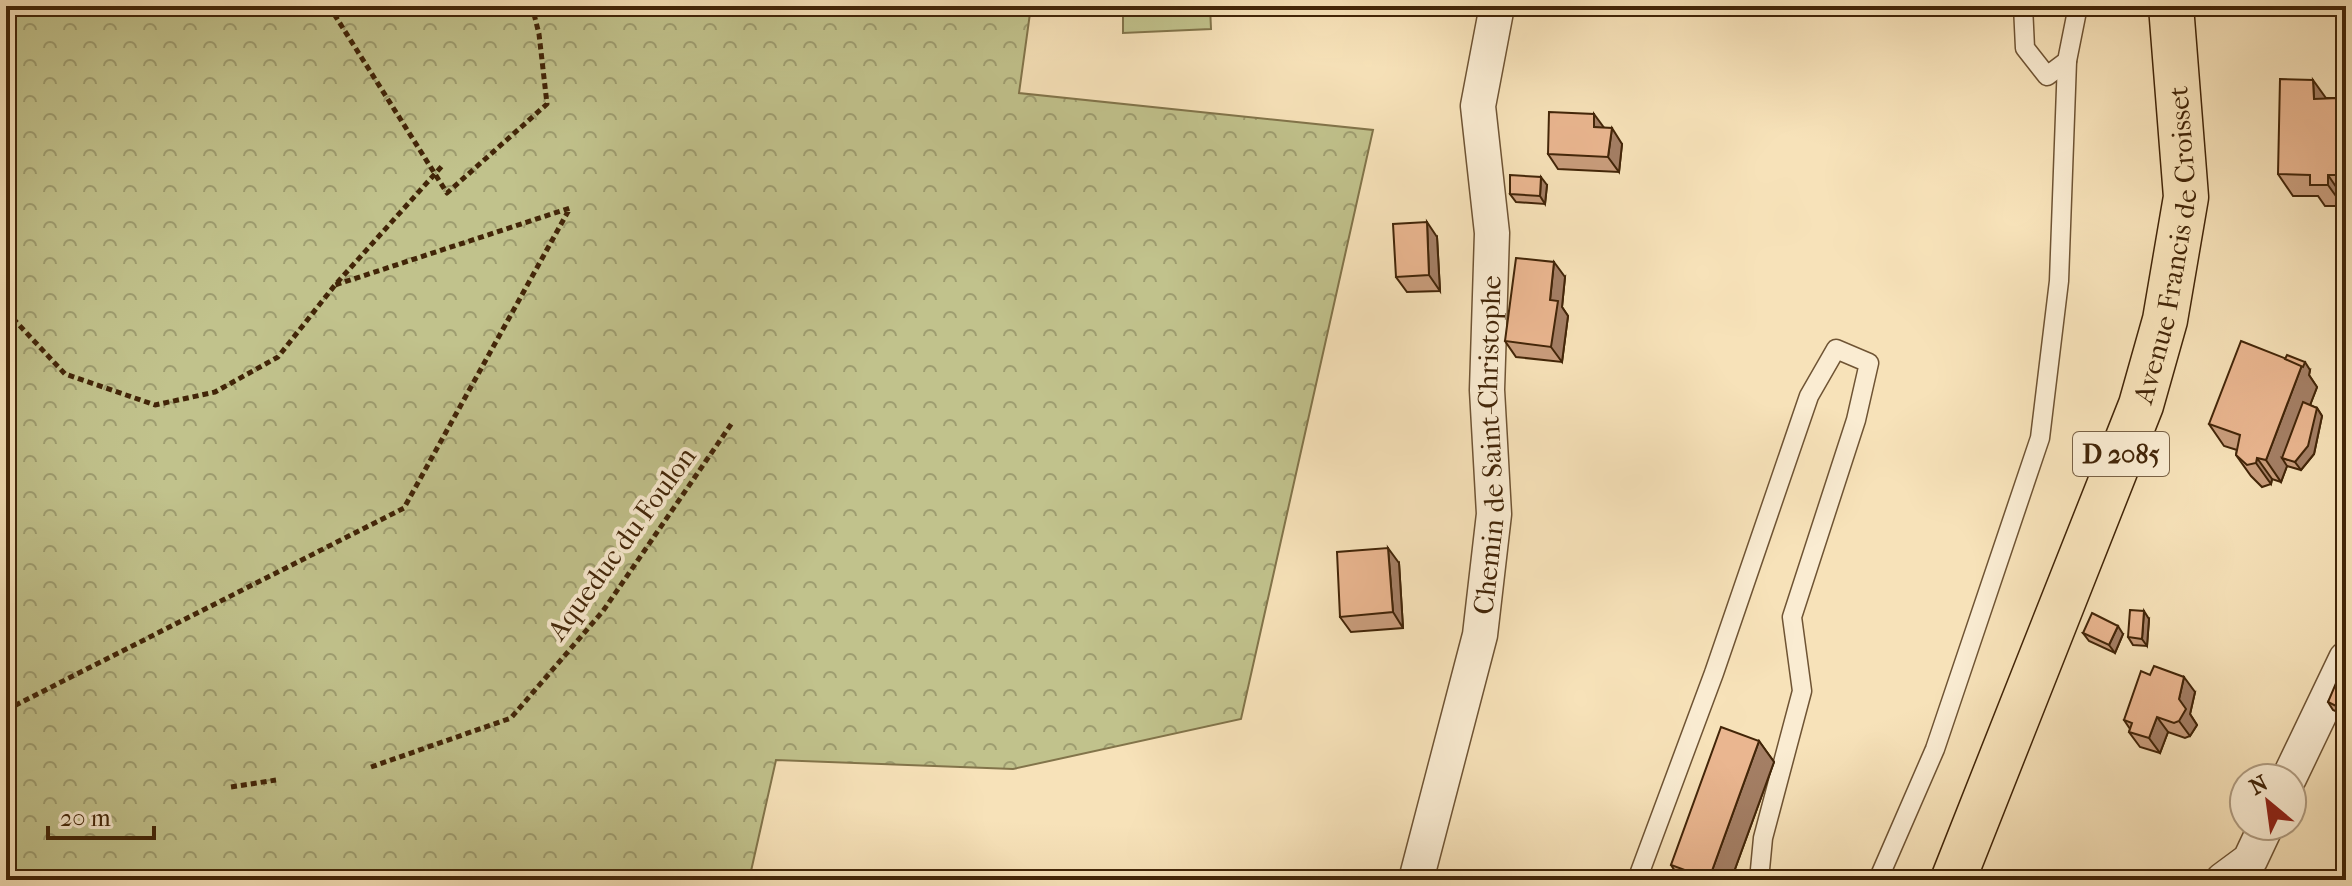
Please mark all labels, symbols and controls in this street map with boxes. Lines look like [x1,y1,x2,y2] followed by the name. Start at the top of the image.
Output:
[2126,85,2203,408] street label: Avenue Francis de Croisset
[1466,275,1511,616] street label: Chemin de Saint-Christophe
[2073,432,2169,476] road number: D 2085
[540,440,703,647] street label: Aqueduc du Foulon
[2228,762,2308,842] north arrow
[2245,770,2273,801] text: N
[48,790,154,840] scale bar
[60,804,111,832] text: 20 m

